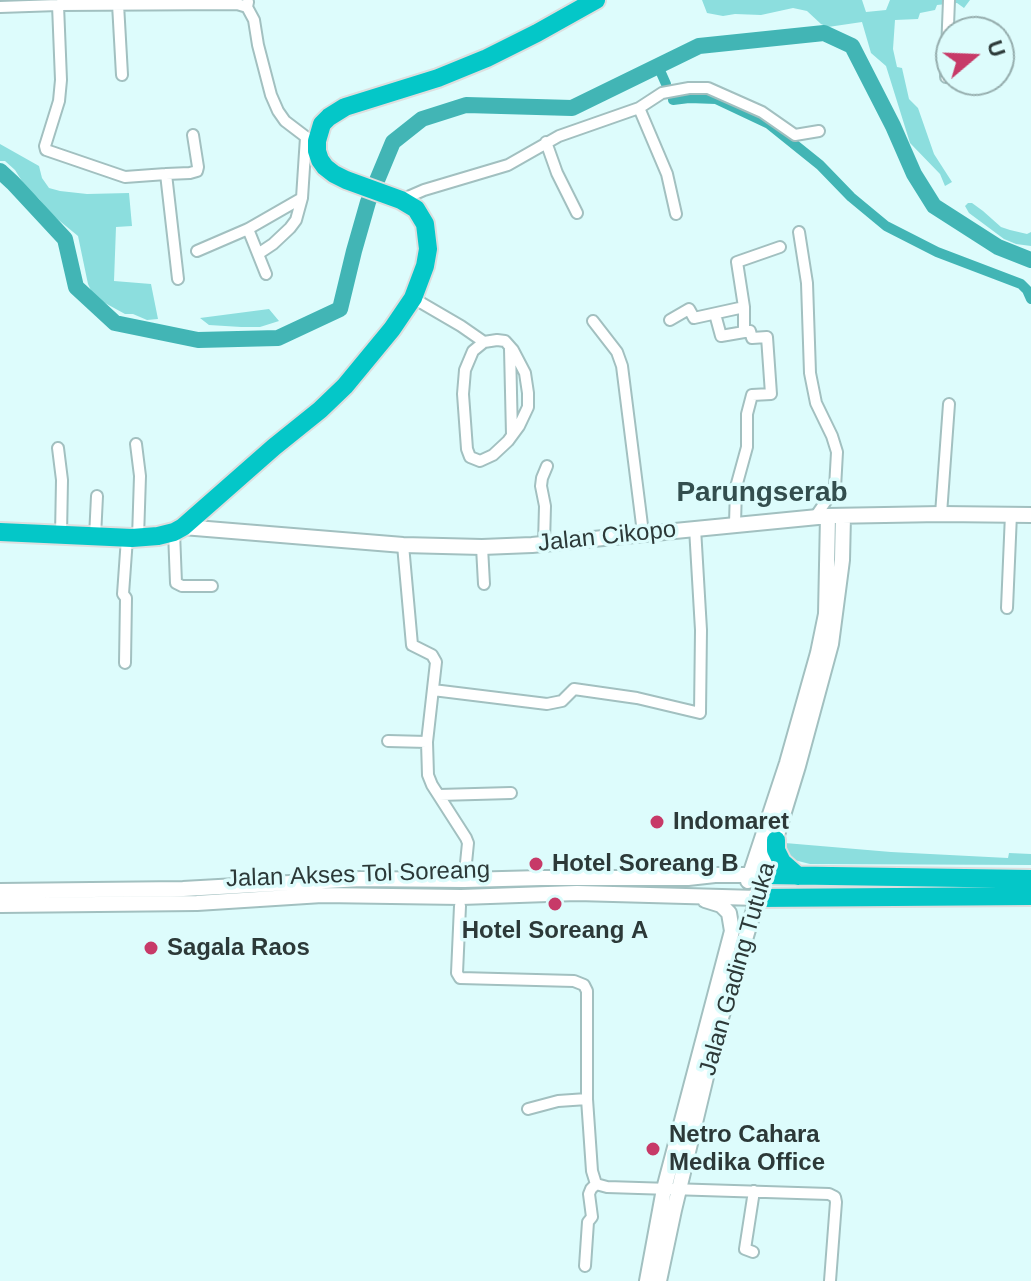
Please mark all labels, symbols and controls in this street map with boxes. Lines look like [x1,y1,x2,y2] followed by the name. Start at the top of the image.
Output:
[935,16,1015,96] north arrow
[982,37,1011,60] text: U
[676,476,848,510] district label: Parungserab
[536,515,678,559] street label: Jalan Cikopo
[673,808,789,836] place label: Indomaret
[648,813,666,831] marker: Indomaret
[552,850,739,878] place label: Hotel Soreang B
[527,855,545,873] marker: Hotel Soreang B
[226,856,490,894] street label: Jalan Akses Tol Soreang
[694,859,782,1079] street label: Jalan Gading Tutuka
[546,895,564,913] marker: Hotel Soreang A
[462,917,648,945] place label: Hotel Soreang A
[167,934,310,962] place label: Sagala Raos
[142,939,160,957] marker: Sagala Raos
[669,1121,825,1177] place label: Netro Cahara Medika Office
[644,1140,662,1158] marker: Netro Cahara Medika Office

